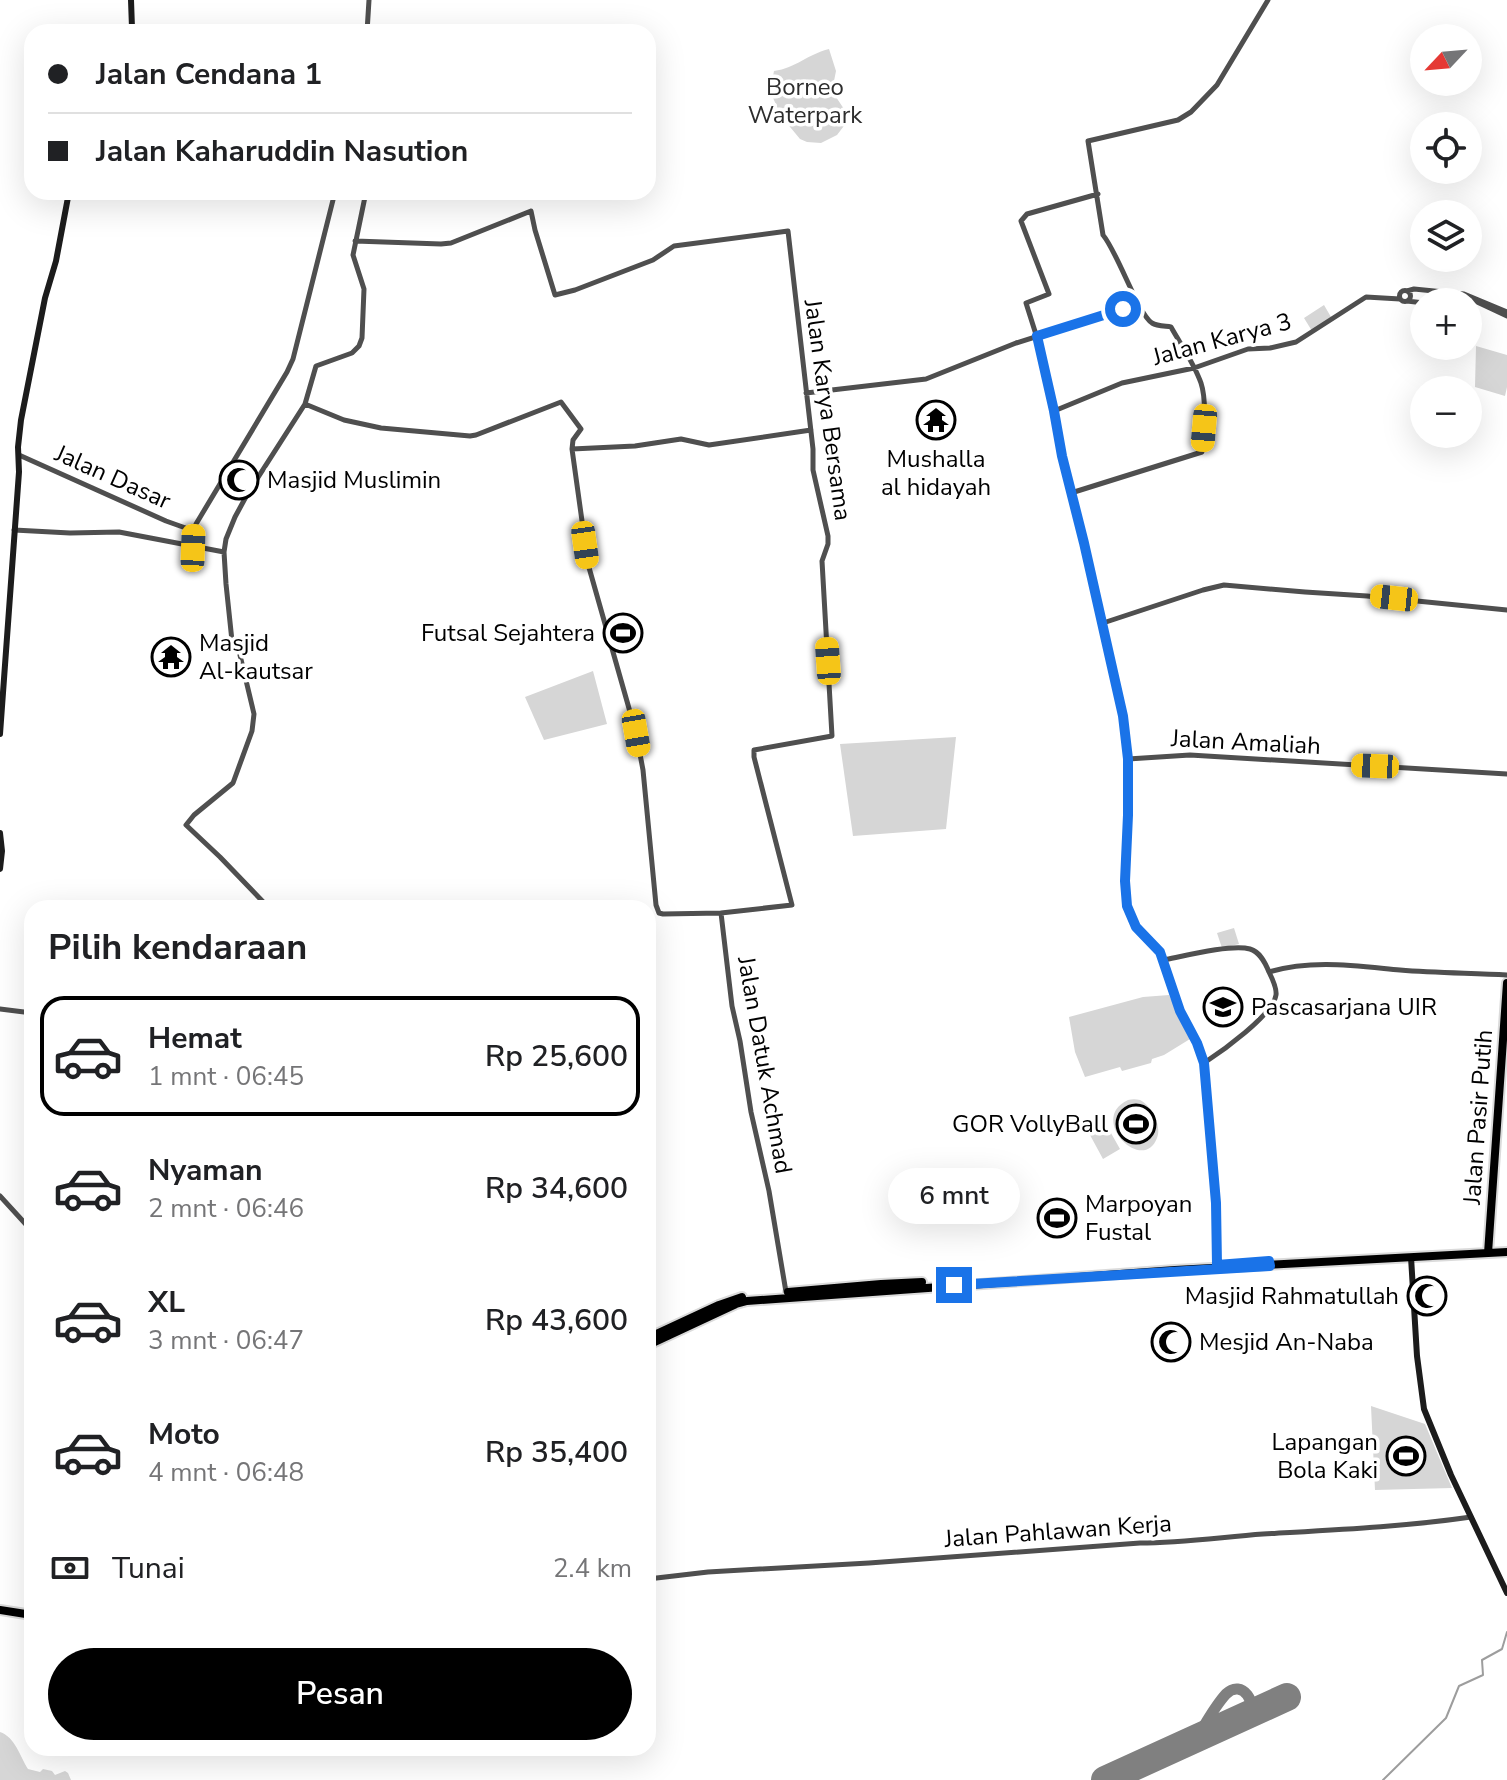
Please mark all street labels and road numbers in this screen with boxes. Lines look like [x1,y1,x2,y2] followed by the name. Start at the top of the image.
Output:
[796,296,859,523] street label: Jalan Karya Bersama
[1148,305,1295,373] street label: Jalan Karya 3
[49,437,176,517] street label: Jalan Dasar
[1169,722,1322,762] street label: Jalan Amaliah
[730,953,800,1176] street label: Jalan Datuk Achmad
[1456,1028,1500,1207] street label: Jalan Pasir Putih
[942,1507,1173,1555] street label: Jalan Pahlawan Kerja

